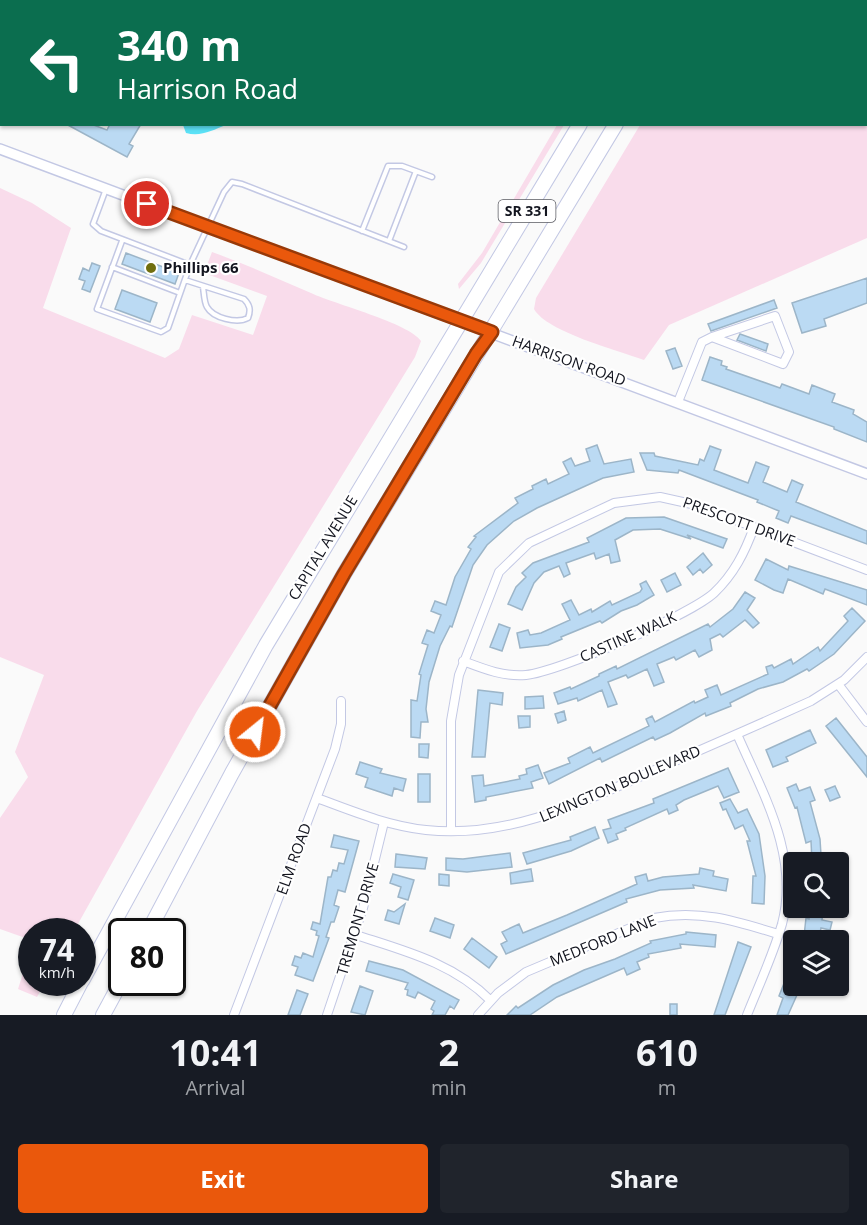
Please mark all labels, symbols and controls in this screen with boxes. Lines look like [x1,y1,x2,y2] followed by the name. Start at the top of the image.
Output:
[117,16,241,73] text: 340 m
[18,24,96,102] icon: left
[117,70,298,107] text: Harrison Road
[121,178,172,229] pin
[130,187,163,220] icon: arrive
[498,200,556,222] road number: SR 331
[163,257,239,277] place label: Phillips 66
[144,261,158,275] marker: Phillips 66
[510,330,629,390] street label: HARRISON ROAD
[283,491,361,604] street label: CAPITAL AVENUE
[680,491,798,551] street label: PRESCOTT DRIVE
[576,606,680,666] street label: CASTINE WALK
[223,700,287,764] position arrow
[536,740,703,826] street label: LEXINGTON BOULEVARD
[271,820,315,897] street label: ELM ROAD
[783,852,849,996] map controls
[783,852,849,918] button: search
[331,860,383,977] street label: TREMONT DRIVE
[546,910,659,971] street label: MEDFORD LANE
[108,918,186,996] speed limit sign: 80
[40,929,74,970] text: 74
[783,930,849,996] button: layers
[39,962,75,982] text: km/h
[169,1028,262,1077] text: 10:41
[439,1028,459,1077] text: 2
[636,1028,698,1077] text: 610
[185,1074,246,1101] text: Arrival
[431,1074,467,1101] text: min
[658,1074,676,1101] text: m
[18,1144,428,1213] button: Exit
[440,1144,849,1213] button: Share

